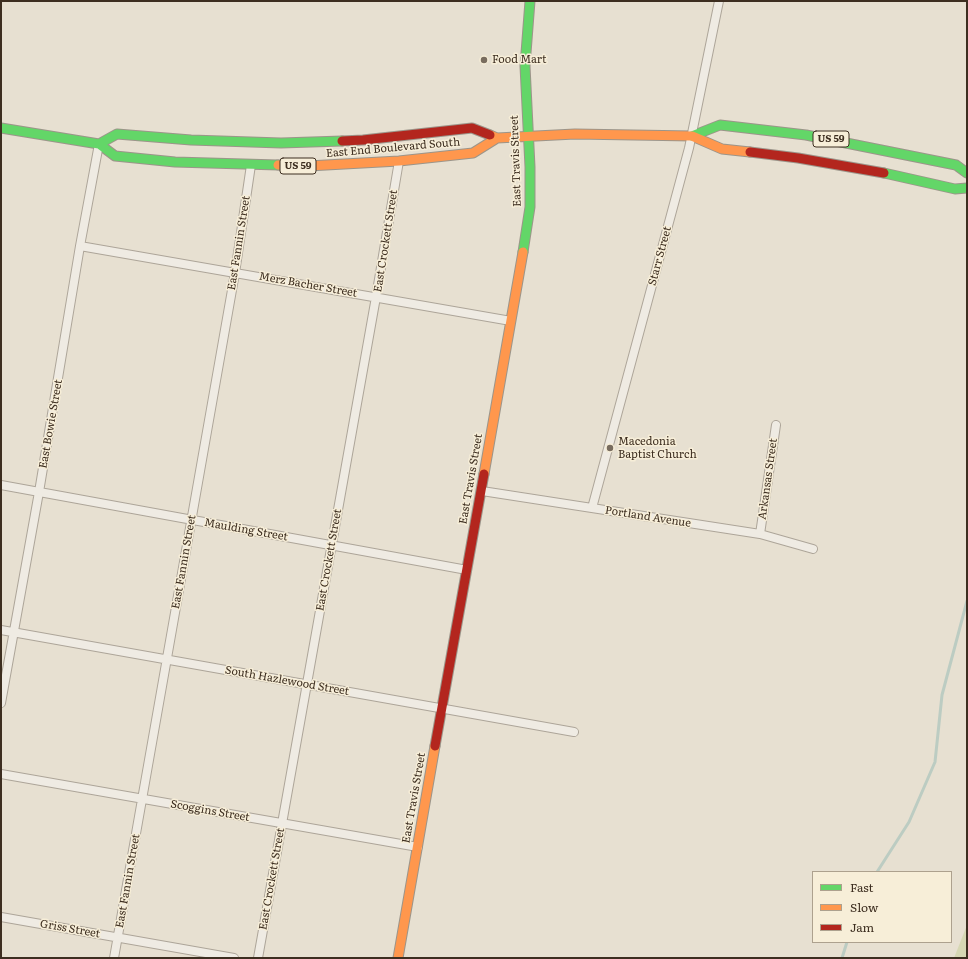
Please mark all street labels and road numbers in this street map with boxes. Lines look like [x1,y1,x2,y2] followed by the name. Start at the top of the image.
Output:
[508,115,524,207] street label: East Travis Street
[813,131,849,147] road number: US 59
[325,136,461,160] street label: East End Boulevard South
[280,158,316,174] road number: US 59
[371,189,401,293] street label: East Crockett Street
[225,195,253,291] street label: East Fannin Street
[646,225,674,287] street label: Starr Street
[258,270,358,300] street label: Merz Bacher Street
[37,378,65,470] street label: East Bowie Street
[457,433,485,525] street label: East Travis Street
[756,437,780,521] street label: Arkansas Street
[604,504,692,530] street label: Portland Avenue
[313,508,345,612] street label: East Crockett Street
[169,514,199,610] street label: East Fannin Street
[203,516,289,544] street label: Maulding Street
[224,664,350,698] street label: South Hazlewood Street
[400,752,428,844] street label: East Travis Street
[169,798,251,824] street label: Scoggins Street
[256,827,288,931] street label: East Crockett Street
[113,833,143,929] street label: East Fannin Street
[39,917,101,941] street label: Griss Street

